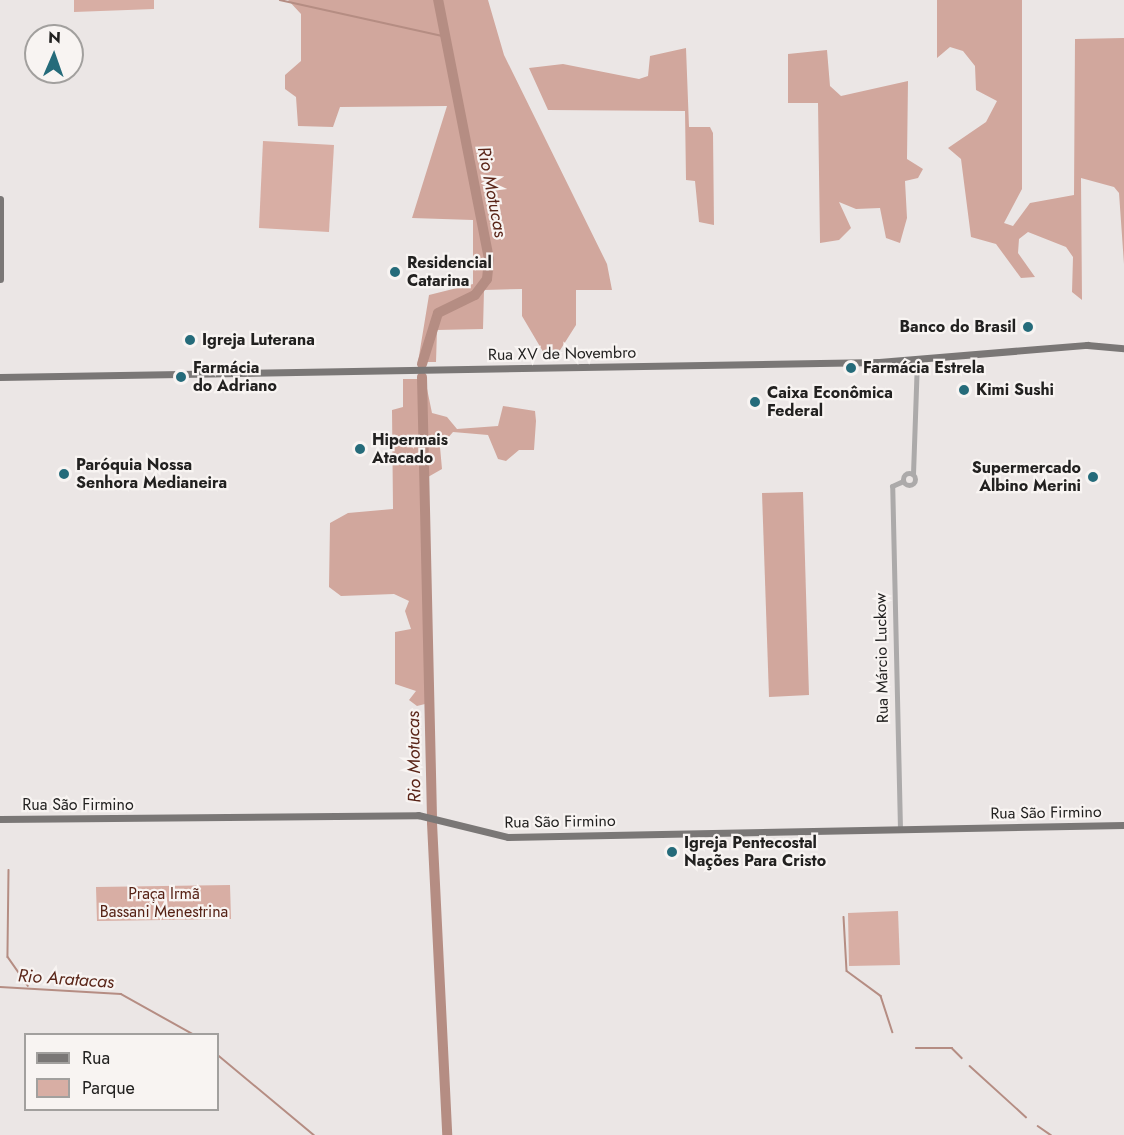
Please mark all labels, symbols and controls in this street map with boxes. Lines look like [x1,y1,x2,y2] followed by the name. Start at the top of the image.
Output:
[24,24,84,84] north arrow
[48,26,61,49] text: N
[473,145,511,239] water label: Rio Motucas
[407,253,492,291] place label: Residencial Catarina
[388,265,402,279] marker: Residencial Catarina
[899,317,1016,337] place label: Banco do Brasil
[1021,320,1035,334] marker: Banco do Brasil
[202,330,315,350] place label: Igreja Luterana
[183,333,197,347] marker: Igreja Luterana
[488,343,636,365] street label: Rua XV de Novembro
[193,358,277,396] place label: Farmácia do Adriano
[863,358,985,378] place label: Farmácia Estrela
[844,361,858,375] marker: Farmácia Estrela
[174,370,188,384] marker: Farmácia do Adriano
[976,380,1054,400] place label: Kimi Sushi
[767,383,893,421] place label: Caixa Econômica Federal
[957,383,971,397] marker: Kimi Sushi
[748,395,762,409] marker: Caixa Econômica Federal
[372,430,448,468] place label: Hipermais Atacado
[353,442,367,456] marker: Hipermais Atacado
[76,455,227,493] place label: Paróquia Nossa Senhora Medianeira
[972,458,1081,496] place label: Supermercado Albino Merini
[57,467,71,481] marker: Paróquia Nossa Senhora Medianeira
[1086,470,1100,484] marker: Supermercado Albino Merini
[871,593,893,723] street label: Rua Márcio Luckow
[402,711,426,803] water label: Rio Motucas
[22,795,134,815] street label: Rua São Firmino
[990,802,1102,824] street label: Rua São Firmino
[504,811,616,833] street label: Rua São Firmino
[684,833,826,871] place label: Igreja Pentecostal Nações Para Cristo
[665,845,679,859] marker: Igreja Pentecostal Nações Para Cristo
[100,884,228,922] park label: Praça Irmã Bassani Menestrina
[17,965,115,993] water label: Rio Aratacas
[24,1033,219,1111] legend
[82,1045,110,1071] text: Rua
[82,1075,135,1101] text: Parque

